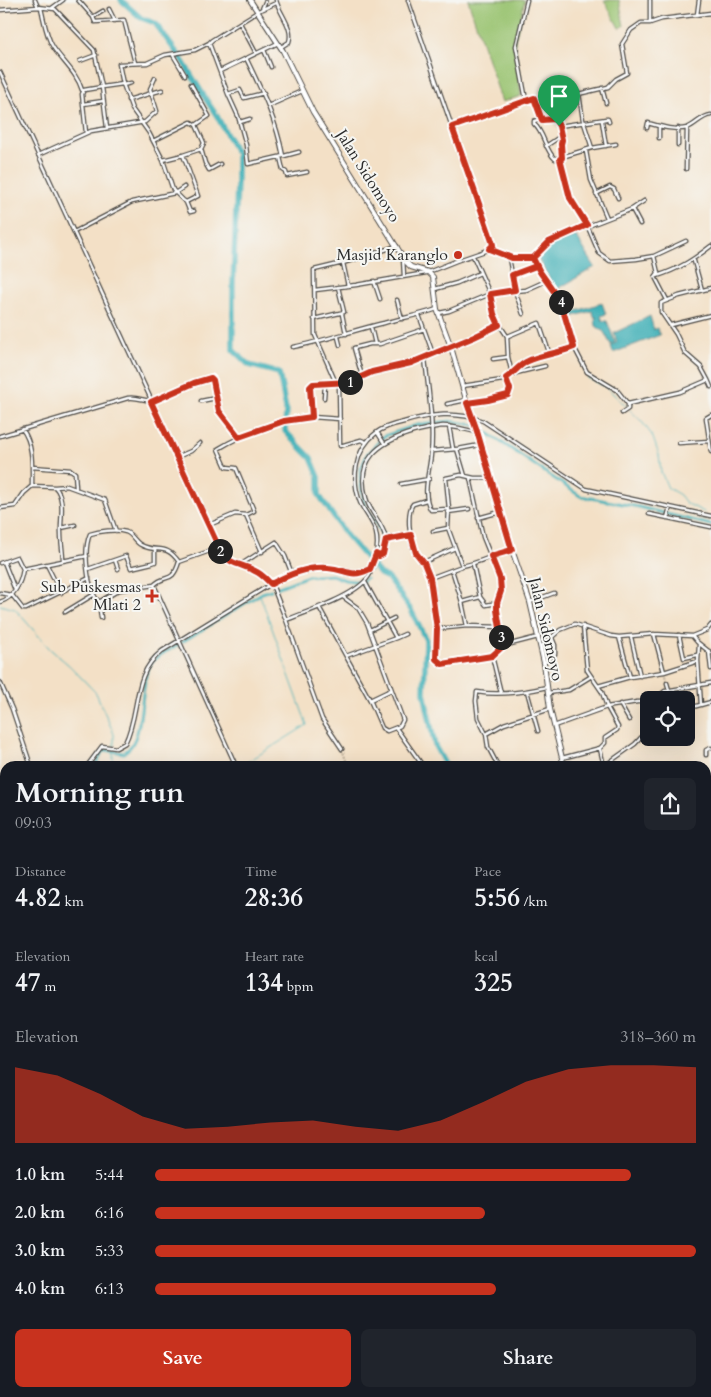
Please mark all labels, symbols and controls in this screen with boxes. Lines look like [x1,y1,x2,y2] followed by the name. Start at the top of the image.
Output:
[538,75,580,126] pin
[545,82,573,110] icon: arrive
[330,124,406,227] street label: Jalan Sidomoyo
[336,244,448,266] place label: Masjid Karanglo
[452,249,464,261] marker: Masjid Karanglo
[548,290,574,314] pin: 4
[558,293,565,312] text: 4
[338,370,362,394] pin: 1
[347,373,354,392] text: 1
[208,538,232,564] pin: 2
[217,542,224,561] text: 2
[523,573,569,683] street label: Jalan Sidomoyo
[41,576,141,616] place label: Sub Puskesmas Mlati 2
[145,589,159,603] marker: Sub Puskesmas Mlati 2
[488,624,514,650] pin: 3
[498,628,505,647] text: 3
[640,691,695,746] map controls
[640,691,695,746] button: locate
[15,774,184,812] text: Morning run
[644,778,696,830] button: share
[15,812,52,834] text: 09:03
[15,862,66,881] text: Distance
[245,862,277,881] text: Time
[474,862,501,881] text: Pace
[15,881,61,915] text: 4.82
[245,881,303,915] text: 28:36
[474,881,520,915] text: 5:56
[61,892,84,911] text: km
[520,892,548,911] text: /km
[15,947,71,966] text: Elevation
[245,947,304,966] text: Heart rate
[474,947,498,966] text: kcal
[15,966,41,1000] text: 47
[245,966,283,1000] text: 134
[474,966,513,1000] text: 325
[41,977,56,996] text: m
[283,977,314,996] text: bpm
[15,1026,79,1048] text: Elevation
[620,1026,696,1048] text: 318–360 m
[15,1164,65,1186] text: 1.0 km
[95,1164,124,1186] text: 5:44
[15,1202,65,1224] text: 2.0 km
[95,1202,124,1224] text: 6:16
[15,1240,65,1262] text: 3.0 km
[95,1240,124,1262] text: 5:33
[15,1278,65,1300] text: 4.0 km
[95,1278,124,1300] text: 6:13
[15,1329,351,1387] button: Save
[361,1329,696,1387] button: Share

